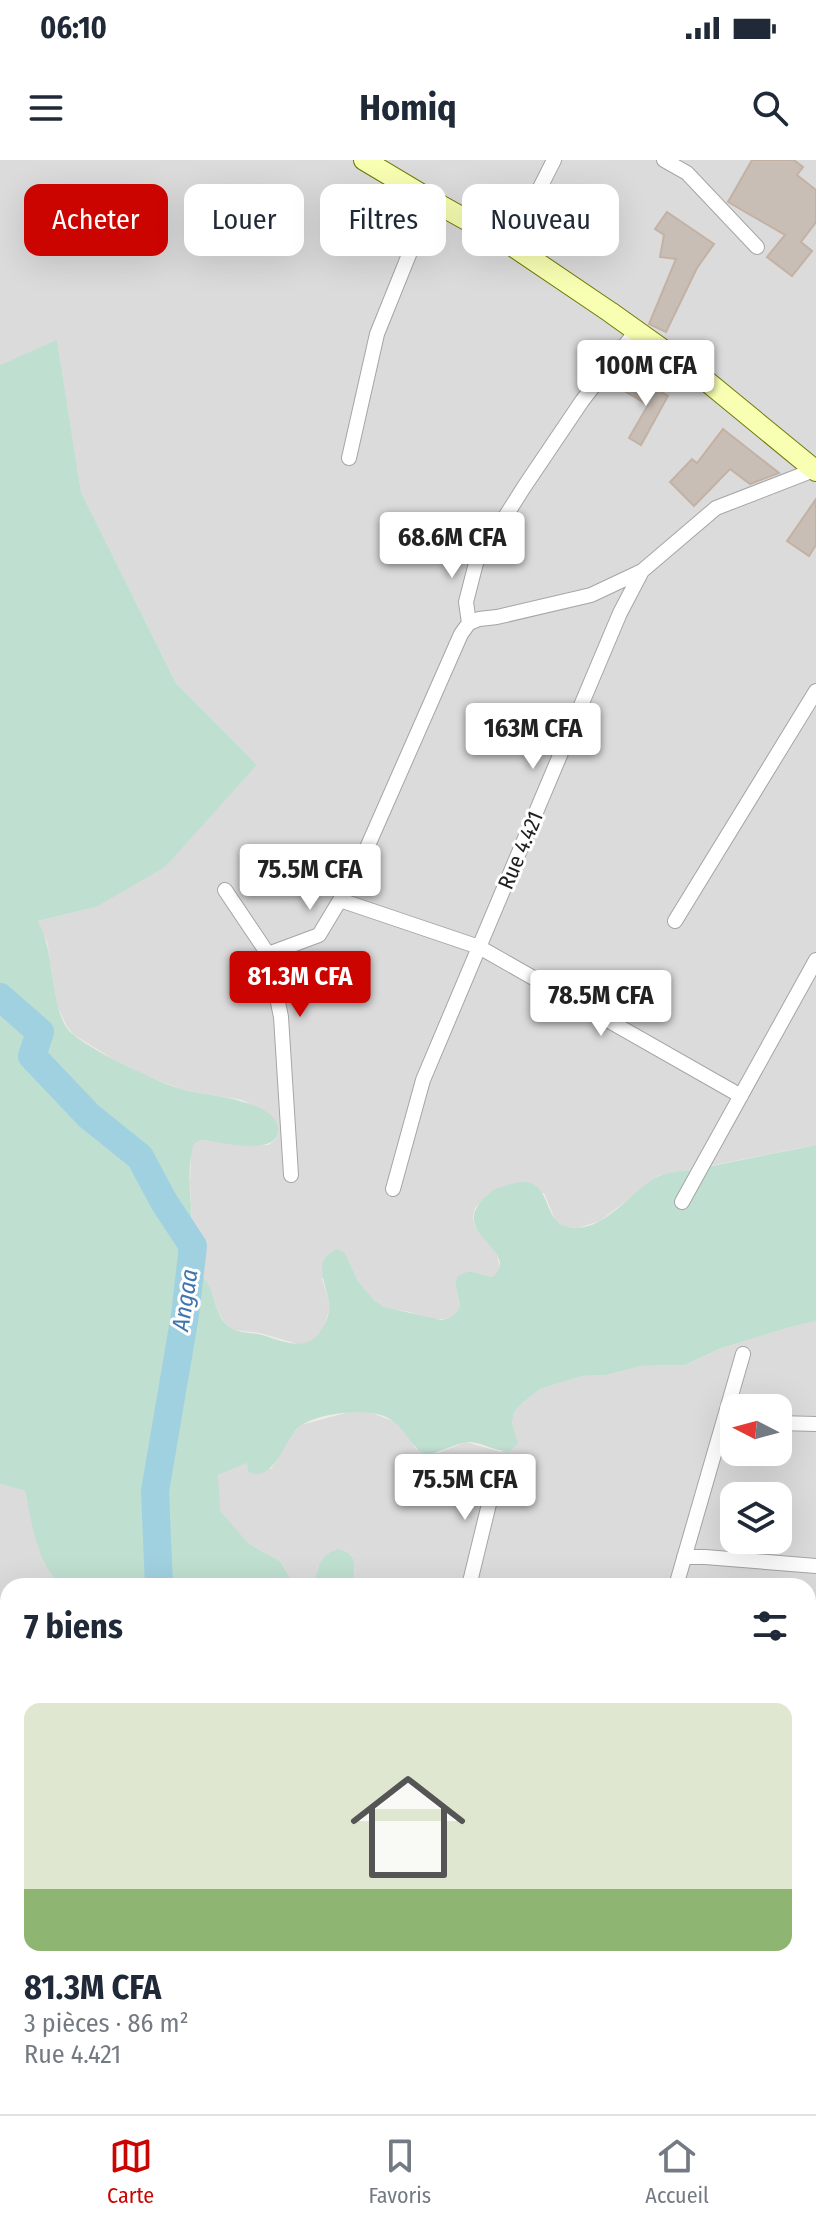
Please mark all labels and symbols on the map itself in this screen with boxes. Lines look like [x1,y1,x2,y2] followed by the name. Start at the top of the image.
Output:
[563,340,729,408] pin: 100M CFA
[360,512,544,580] pin: 68.6M CFA
[450,703,616,771] pin: 163M CFA
[492,807,549,893] street label: Rue 4.421
[218,844,402,912] pin: 75.5M CFA
[208,951,392,1019] pin: 81.3M CFA
[509,970,693,1038] pin: 78.5M CFA
[166,1267,204,1334] water label: Angaa
[720,1394,792,1466] north arrow
[373,1454,557,1522] pin: 75.5M CFA

